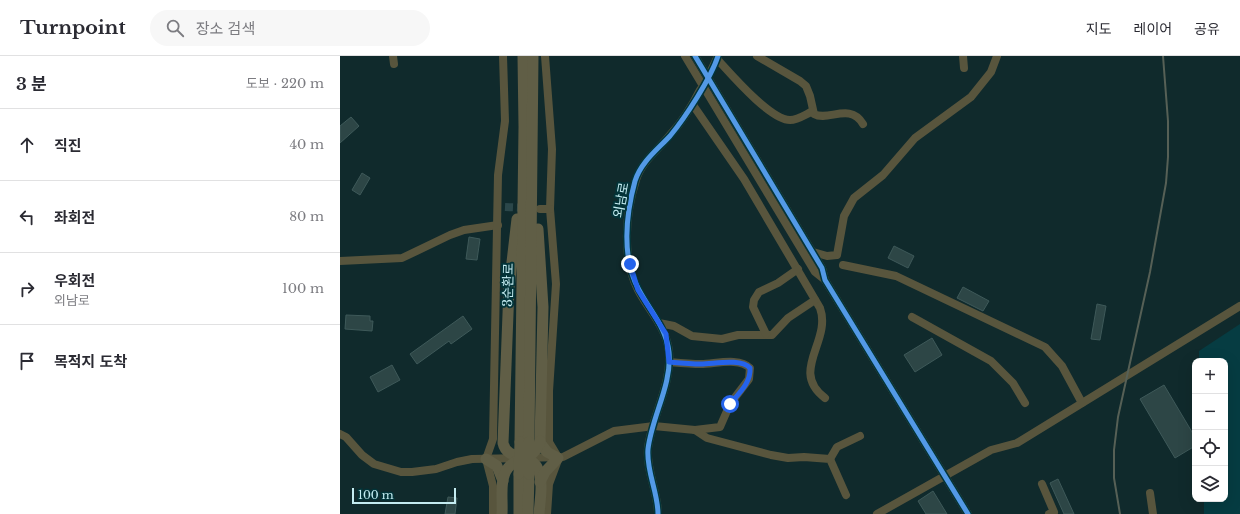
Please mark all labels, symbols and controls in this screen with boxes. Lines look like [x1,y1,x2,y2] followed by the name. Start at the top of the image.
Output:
[150,10,430,46] search box
[20,16,126,39] text: Turnpoint
[164,17,186,39] icon: search
[196,19,255,38] text: 장소 검색
[1086,20,1112,38] text: 지도
[1134,20,1172,38] text: 레이어
[1194,20,1220,38] text: 공유
[16,74,47,95] text: 3 분
[246,75,324,92] text: 도보 · 220 m
[16,134,38,156] icon: ahead
[54,136,82,155] text: 직진
[289,136,324,153] text: 40 m
[610,181,632,219] street label: 외남로
[16,206,38,228] icon: left
[54,208,95,227] text: 좌회전
[289,208,324,225] text: 80 m
[621,255,639,273] route end
[499,263,517,307] street label: 3순환로
[54,271,95,290] text: 우회전
[16,278,38,300] icon: right
[282,280,324,297] text: 100 m
[54,292,90,309] text: 외남로
[16,350,38,372] icon: arrive
[54,352,127,371] text: 목적지 도착
[1192,358,1228,502] map controls
[1192,358,1228,394] button: +
[1192,394,1228,430] button: −
[721,395,739,413] route start
[1192,430,1228,466] button: locate
[1192,466,1228,502] button: layers
[352,486,456,505] scale bar
[358,488,394,502] text: 100 m

